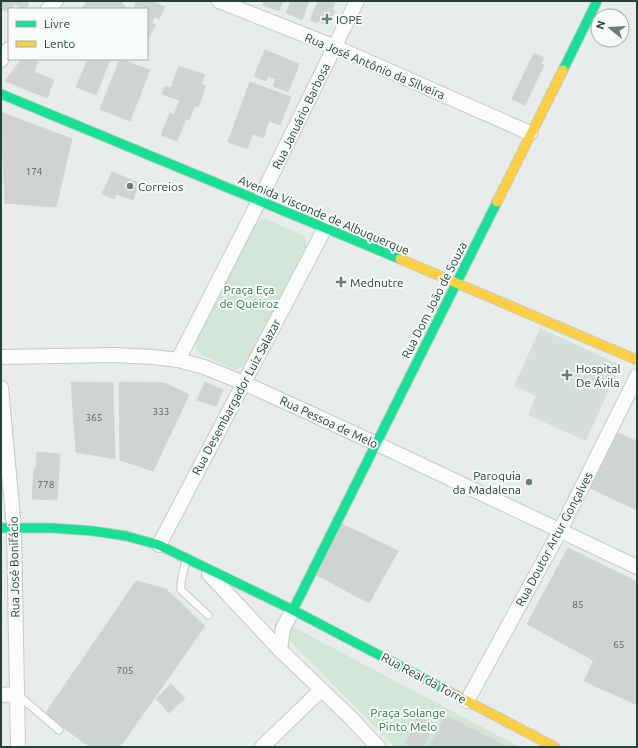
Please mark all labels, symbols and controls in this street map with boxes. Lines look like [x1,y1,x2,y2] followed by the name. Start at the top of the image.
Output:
[8,8,148,60] legend
[590,8,630,48] north arrow
[321,13,333,25] marker: IOPE
[336,13,363,26] place label: IOPE
[44,17,70,30] text: Livre
[594,19,607,31] text: N
[303,31,447,101] street label: Rua José Antônio da Silveira
[44,37,75,50] text: Lento
[270,61,332,171] street label: Rua Januário Barbosa
[26,166,43,177] house number: 174
[237,173,411,257] street label: Avenida Visconde de Albuquerque
[138,180,183,193] place label: Correios
[125,181,135,191] marker: Correios
[399,240,469,360] street label: Rua Dom João de Souza
[335,276,347,288] marker: Mednutre
[350,276,404,289] place label: Mednutre
[219,283,279,310] park label: Praça Eça de Queiroz
[189,316,283,477] street label: Rua Desembargador Luiz Salazar
[576,362,621,389] place label: Hospital De Ávila
[561,369,573,381] marker: Hospital De Ávila
[278,394,380,450] street label: Rua Pessoa de Melo
[153,406,169,417] house number: 333
[86,412,102,423] house number: 365
[452,469,521,496] place label: Paroquia da Madalena
[513,470,595,608] street label: Rua Doutor Artur Gonçalves
[524,477,534,487] marker: Paroquia da Madalena
[38,479,55,490] house number: 778
[7,516,21,618] street label: Rua José Bonifácio
[572,599,584,610] house number: 85
[613,639,625,650] house number: 65
[379,650,469,706] street label: Rua Real da Torre
[117,665,133,676] house number: 705
[370,706,446,733] park label: Praça Solange Pinto Melo

